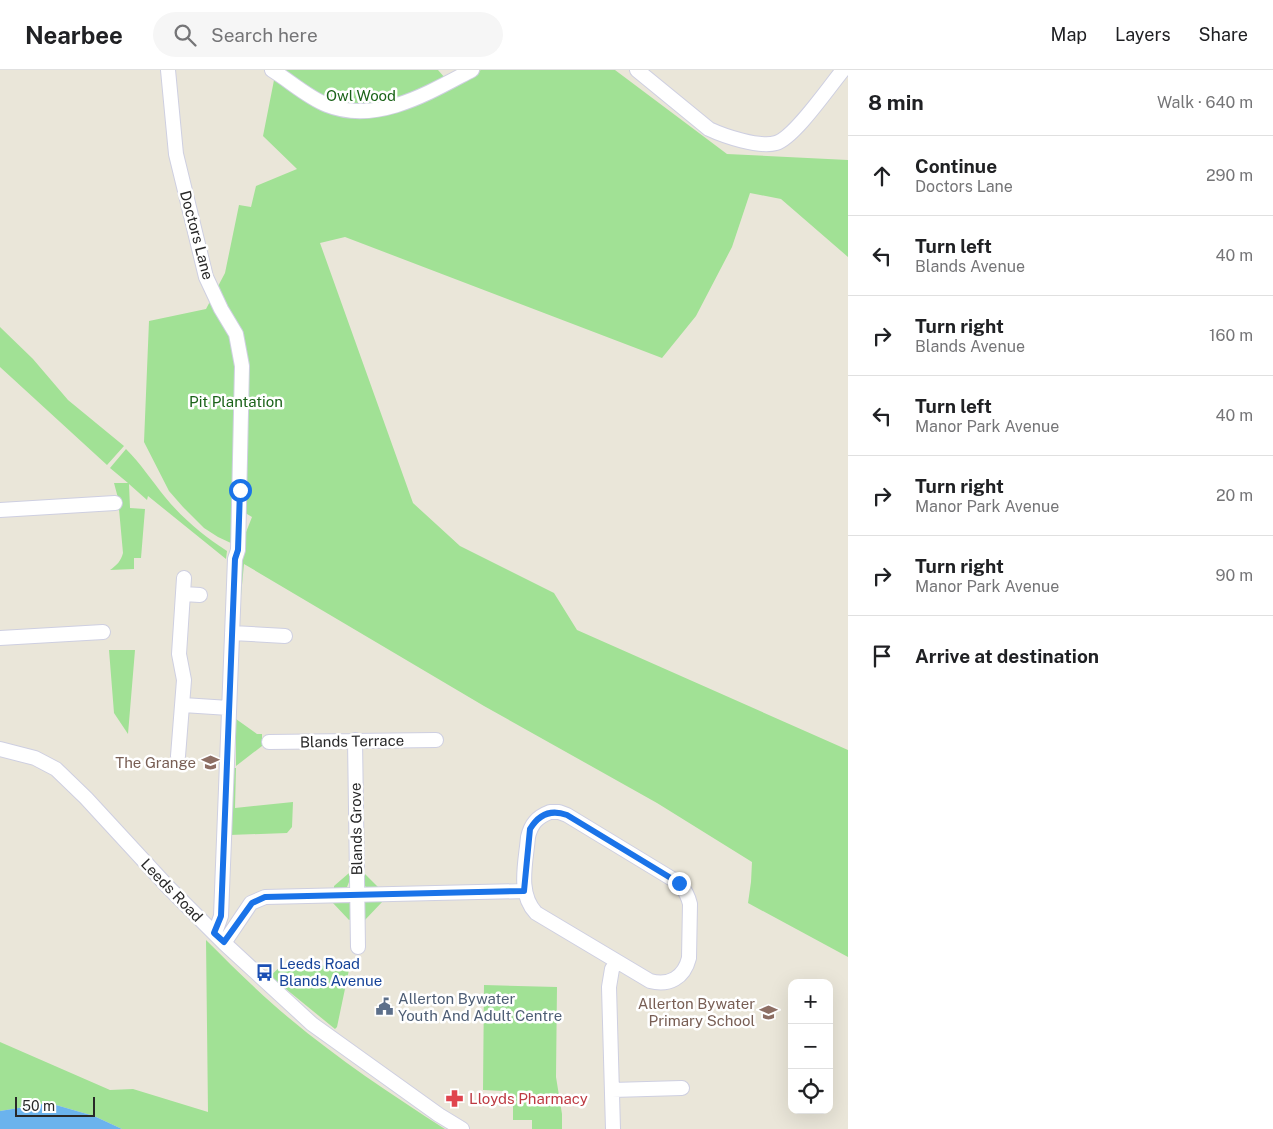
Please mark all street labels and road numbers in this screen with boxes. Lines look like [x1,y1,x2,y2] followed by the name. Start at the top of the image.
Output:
[177,189,217,281] street label: Doctors Lane
[300,732,404,750] street label: Blands Terrace
[347,783,365,875] street label: Blands Grove
[138,855,206,925] street label: Leeds Road

